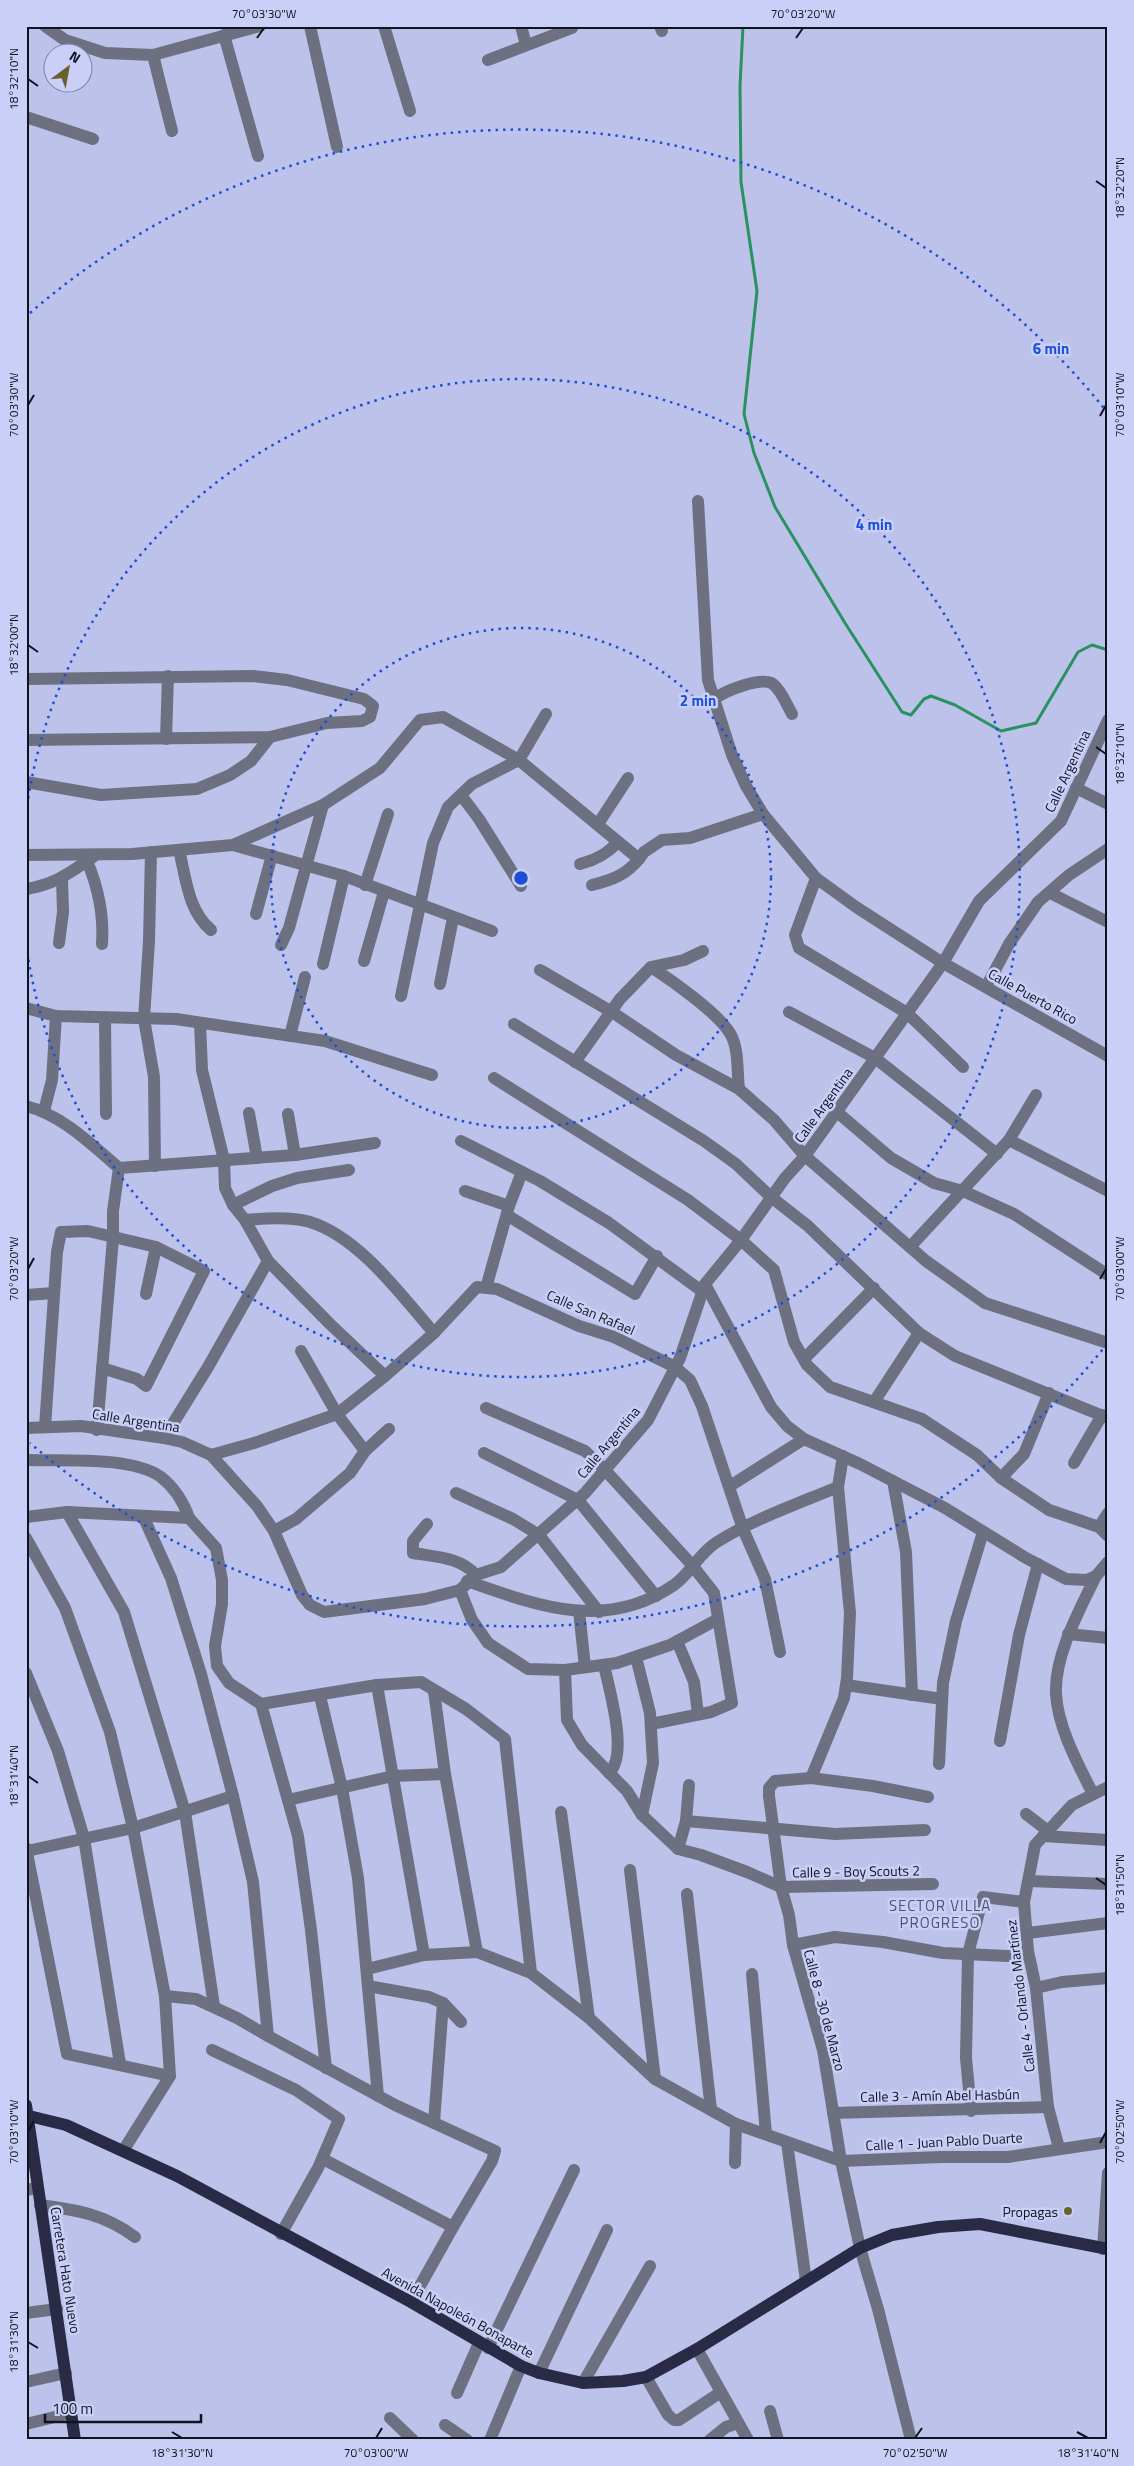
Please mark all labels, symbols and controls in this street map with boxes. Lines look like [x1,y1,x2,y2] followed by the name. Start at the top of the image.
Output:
[232,4,297,23] text: 70°03'30"W
[771,4,836,23] text: 70°03'20"W
[42,42,92,92] north arrow
[65,45,85,68] text: N
[4,48,23,110] text: 18°32'10"N
[1110,157,1129,219] text: 18°32'20"N
[1033,337,1069,360] text: 6 min
[4,372,23,437] text: 70°03'30"W
[1110,372,1129,437] text: 70°03'10"W
[856,513,892,536] text: 4 min
[4,614,23,676] text: 18°32'00"N
[680,689,716,712] text: 2 min
[1110,723,1129,785] text: 18°32'10"N
[1039,726,1095,816] street label: Calle Argentina
[512,869,530,887] centre of rings
[984,963,1082,1029] street label: Calle Puerto Rico
[788,1063,858,1147] street label: Calle Argentina
[4,1236,23,1301] text: 70°03'20"W
[1110,1236,1129,1301] text: 70°03'00"W
[544,1284,638,1340] street label: Calle San Rafael
[571,1401,645,1483] street label: Calle Argentina
[91,1403,181,1437] street label: Calle Argentina
[4,1745,23,1807] text: 18°31'40"N
[1110,1854,1129,1916] text: 18°31'50"N
[792,1859,920,1883] street label: Calle 9 - Boy Scouts 2
[889,1894,991,1934] district label: SECTOR VILLA PROGRESO
[1000,1918,1040,2074] street label: Calle 4 - Orlando Martínez
[799,1947,851,2073] street label: Calle 8 - 30 de Marzo
[860,2083,1020,2107] street label: Calle 3 - Amín Abel Hasbún
[4,2099,23,2164] text: 70°03'10"W
[1110,2099,1129,2164] text: 70°02'50"W
[865,2126,1023,2156] street label: Calle 1 - Juan Pablo Duarte
[1002,2201,1058,2222] place label: Propagas
[46,2205,86,2335] street label: Carretera Hato Nuevo
[1062,2205,1074,2217] marker: Propagas
[378,2261,538,2363] street label: Avenida Napoleón Bonaparte
[4,2311,23,2373] text: 18°31'30"N
[45,2391,201,2423] scale bar
[52,2397,93,2420] text: 100 m
[151,2443,213,2462] text: 18°31'30"N
[344,2443,409,2462] text: 70°03'00"W
[883,2443,948,2462] text: 70°02'50"W
[1057,2443,1119,2462] text: 18°31'40"N

